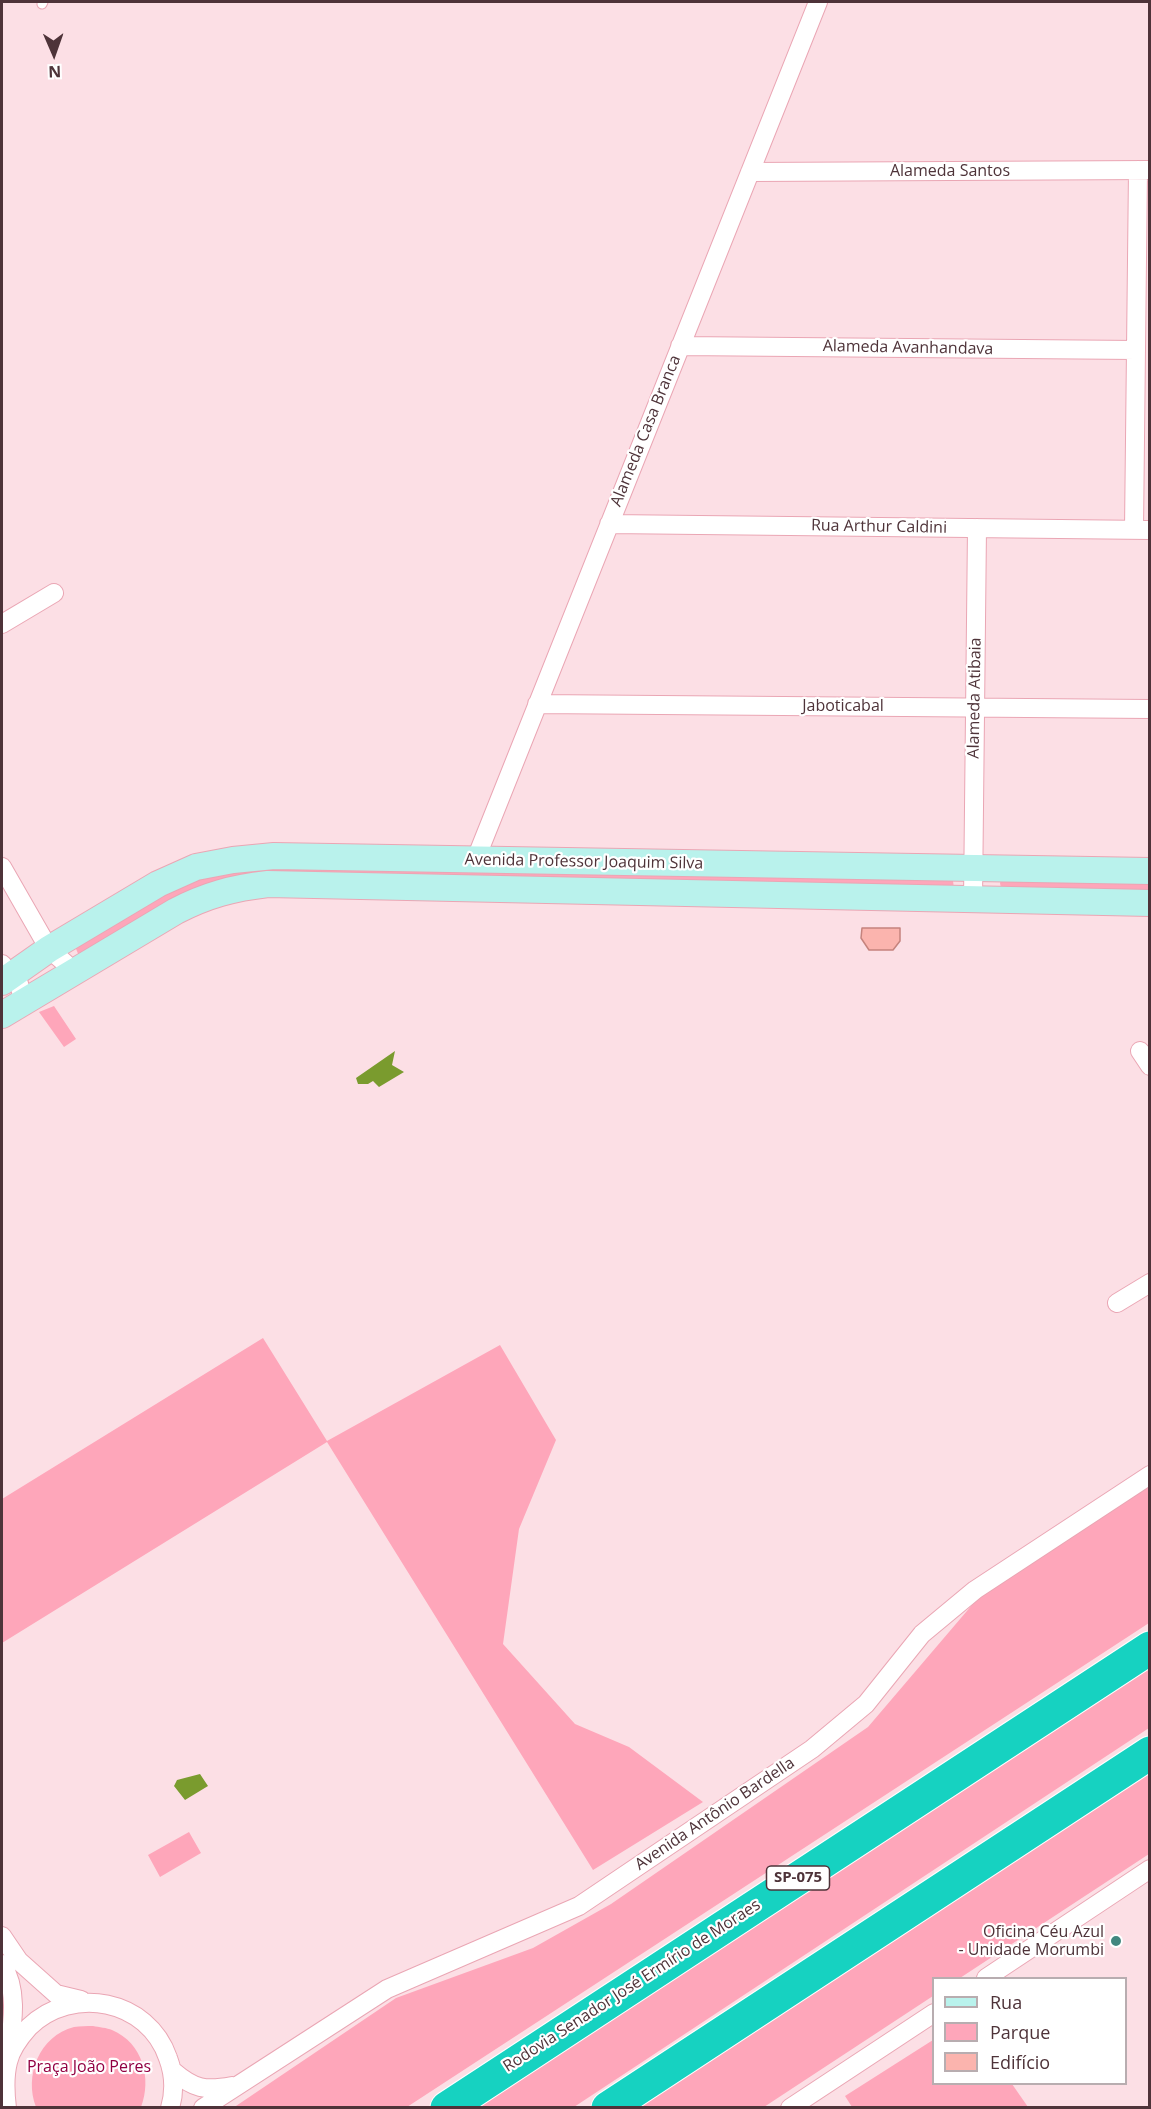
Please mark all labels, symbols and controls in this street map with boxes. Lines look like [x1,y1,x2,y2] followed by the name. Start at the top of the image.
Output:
[24,24,84,84] north arrow
[48,61,62,83] text: N
[890,161,1010,181] street label: Alameda Santos
[823,337,993,359] street label: Alameda Avanhandava
[607,353,685,509] street label: Alameda Casa Branca
[811,516,947,538] street label: Rua Arthur Caldini
[964,637,986,759] street label: Alameda Atibaia
[802,696,884,716] street label: Jaboticabal
[465,850,703,874] street label: Avenida Professor Joaquim Silva
[632,1753,798,1875] street label: Avenida Antônio Bardella
[766,1866,830,1890] road number: SP-075
[500,1895,764,2077] street label: Rodovia Senador José Ermírio de Moraes
[959,1922,1104,1960] place label: Oficina Céu Azul - Unidade Morumbi
[1109,1934,1123,1948] marker: Oficina Céu Azul - Unidade Morumbi
[932,1977,1127,2085] legend
[990,1990,1022,2014] text: Rua
[990,2020,1050,2044] text: Parque
[990,2050,1050,2074] text: Edifício
[27,2057,151,2077] park label: Praça João Peres

